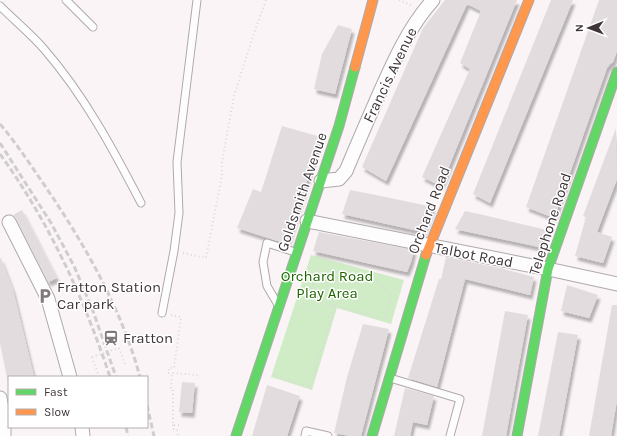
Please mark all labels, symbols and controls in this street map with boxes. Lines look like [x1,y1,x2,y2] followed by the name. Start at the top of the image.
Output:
[569,8,609,48] north arrow
[359,24,421,126] street label: Francis Avenue
[573,24,586,32] text: N
[273,130,331,254] street label: Goldsmith Avenue
[404,164,454,256] street label: Orchard Road
[525,170,575,278] street label: Telephone Road
[433,239,515,271] street label: Talbot Road
[281,267,373,302] park label: Orchard Road Play Area
[57,278,161,313] place label: Fratton Station Car park
[36,287,54,305] parking icon: Fratton Station Car park
[102,329,120,347] station icon: Fratton
[123,329,173,347] place label: Fratton
[8,376,148,428] legend
[44,385,68,399] text: Fast
[44,405,70,419] text: Slow

